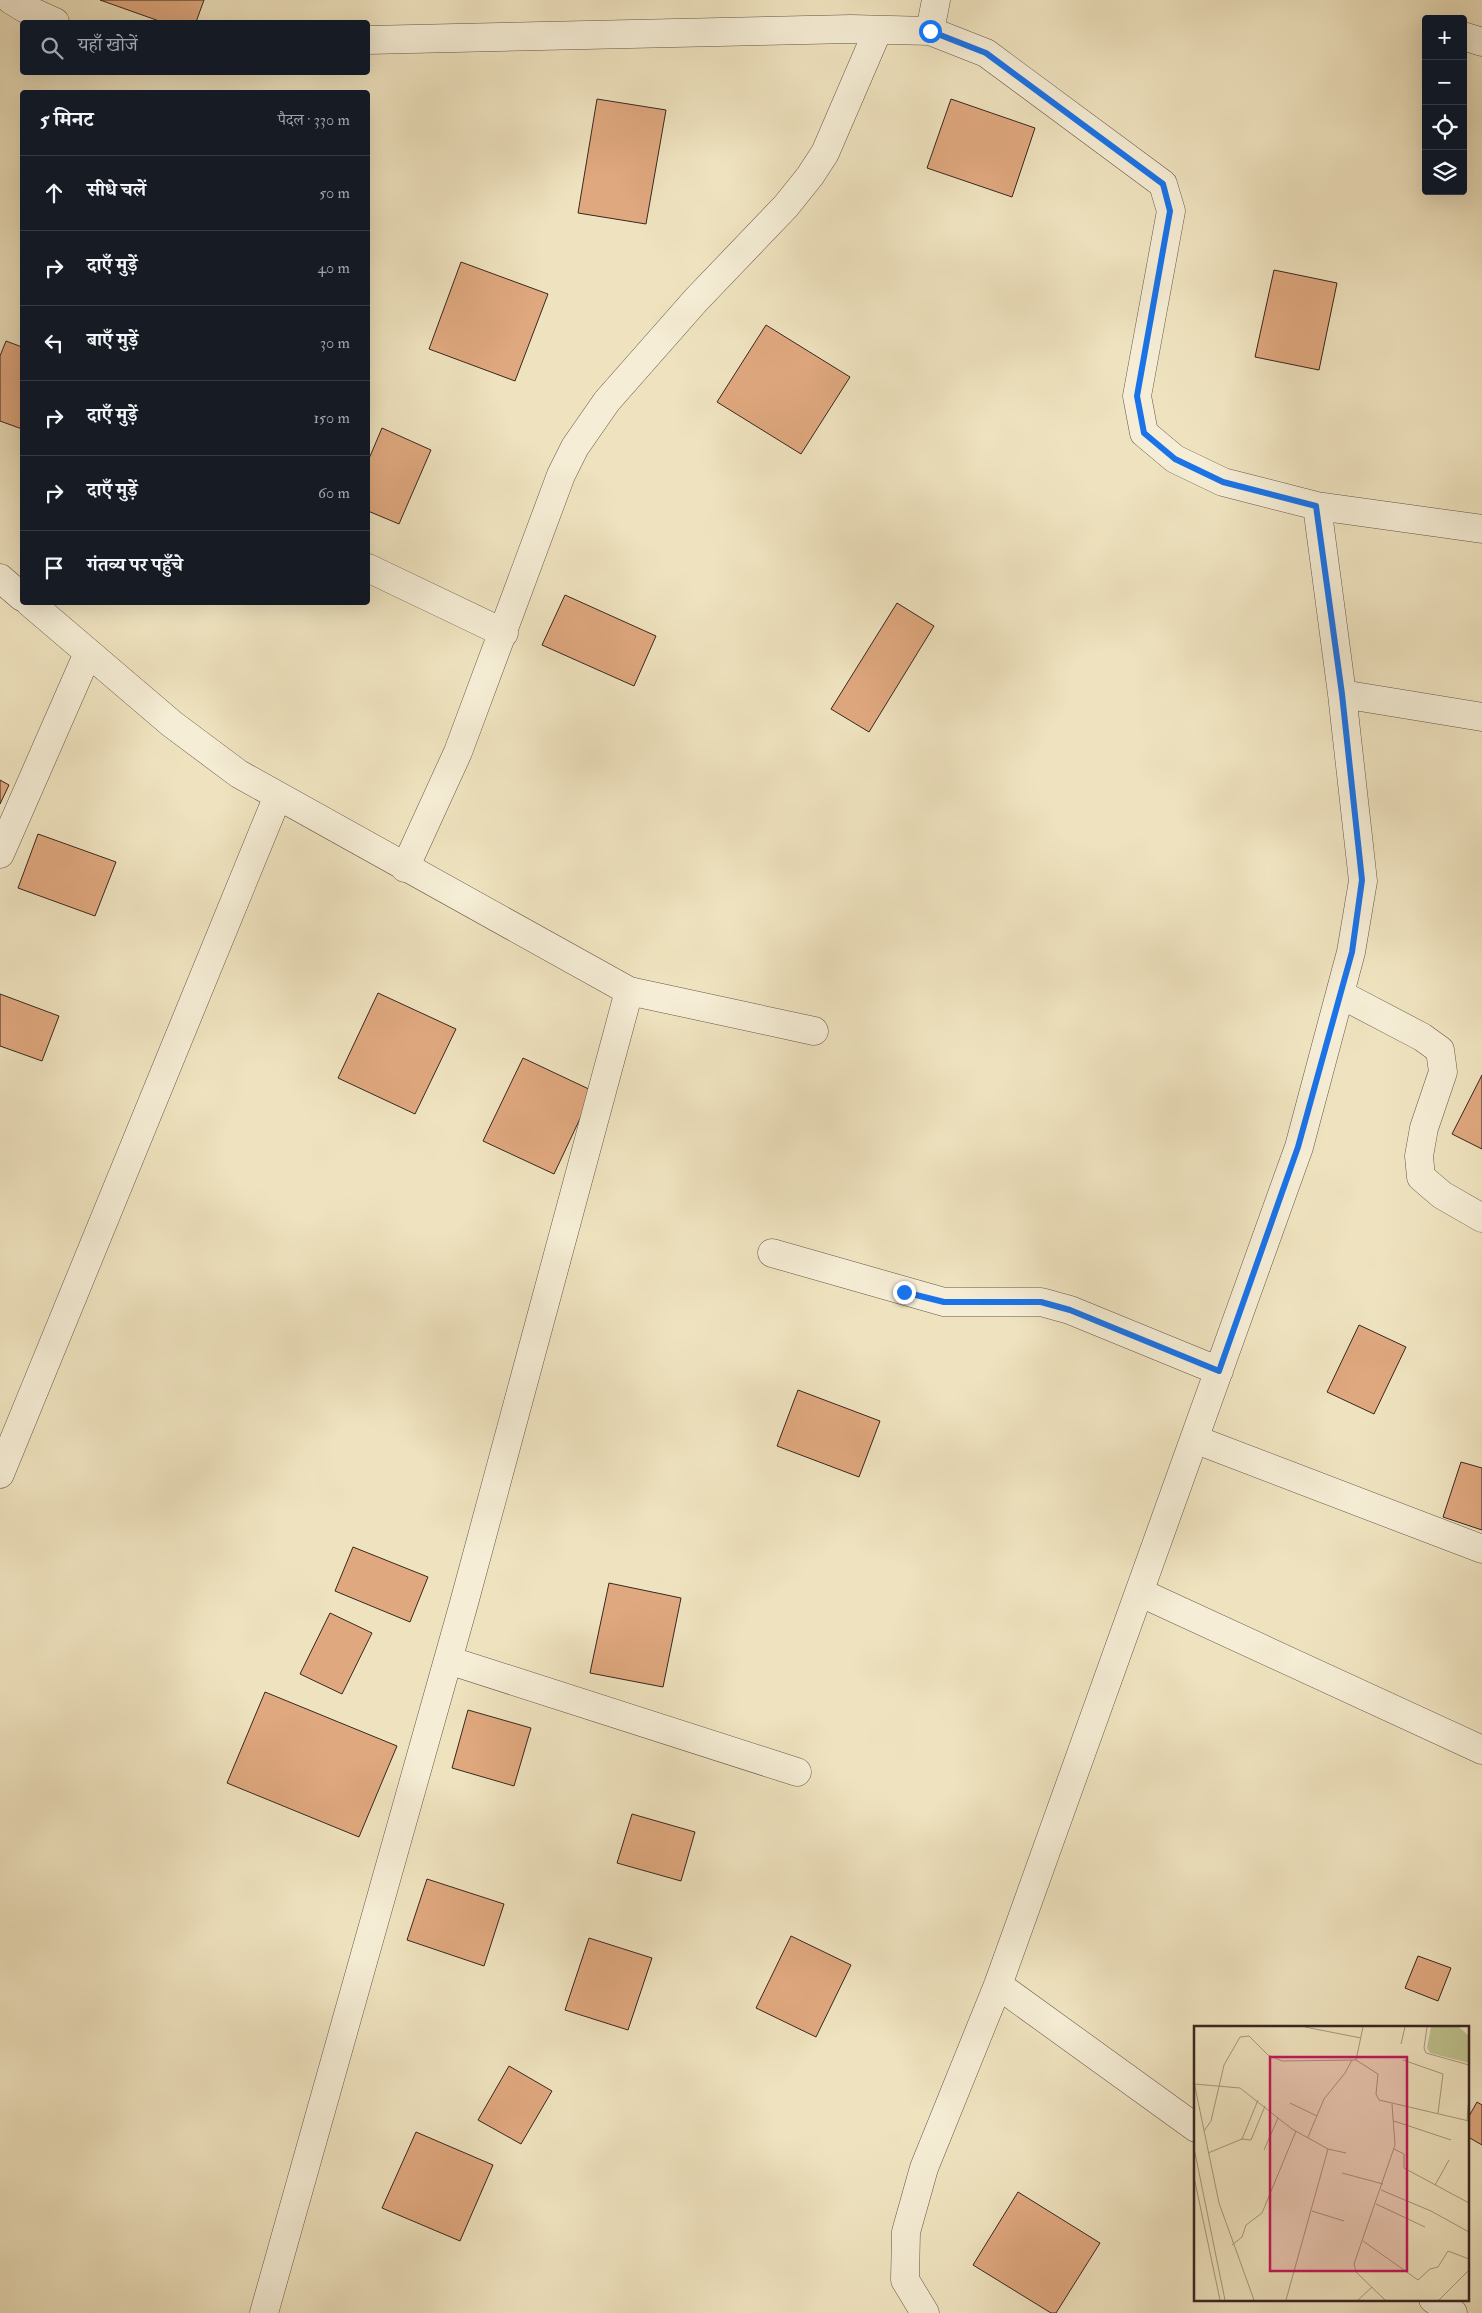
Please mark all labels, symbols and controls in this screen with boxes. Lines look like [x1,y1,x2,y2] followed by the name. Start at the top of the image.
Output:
[1422,15,1467,195] map controls
[1422,15,1467,60] button: +
[20,20,370,75] search box
[919,20,942,43] route start
[78,33,138,57] text: यहाँ खोजें
[38,34,66,62] icon: search
[1422,60,1467,105] button: −
[1422,105,1467,150] button: locate
[40,106,93,133] text: 5 मिनट
[278,110,350,130] text: पैदल · 330 m
[1422,150,1467,195] button: layers
[87,178,146,202] text: सीधे चलें
[40,179,68,207] icon: ahead
[319,183,350,203] text: 50 m
[87,253,138,277] text: दाएँ मुड़ें
[40,254,68,282] icon: right
[317,258,350,278] text: 40 m
[87,328,138,352] text: बाएँ मुड़ें
[40,329,68,357] icon: left
[320,333,350,353] text: 30 m
[87,403,138,427] text: दाएँ मुड़ें
[40,404,68,432] icon: right
[313,408,350,428] text: 150 m
[87,478,138,502] text: दाएँ मुड़ें
[40,479,68,507] icon: right
[318,483,350,503] text: 60 m
[87,553,183,577] text: गंतव्य पर पहुँचे
[40,554,68,582] icon: arrive
[893,1281,916,1304] route end
[1194,2026,1470,2300] inset map

